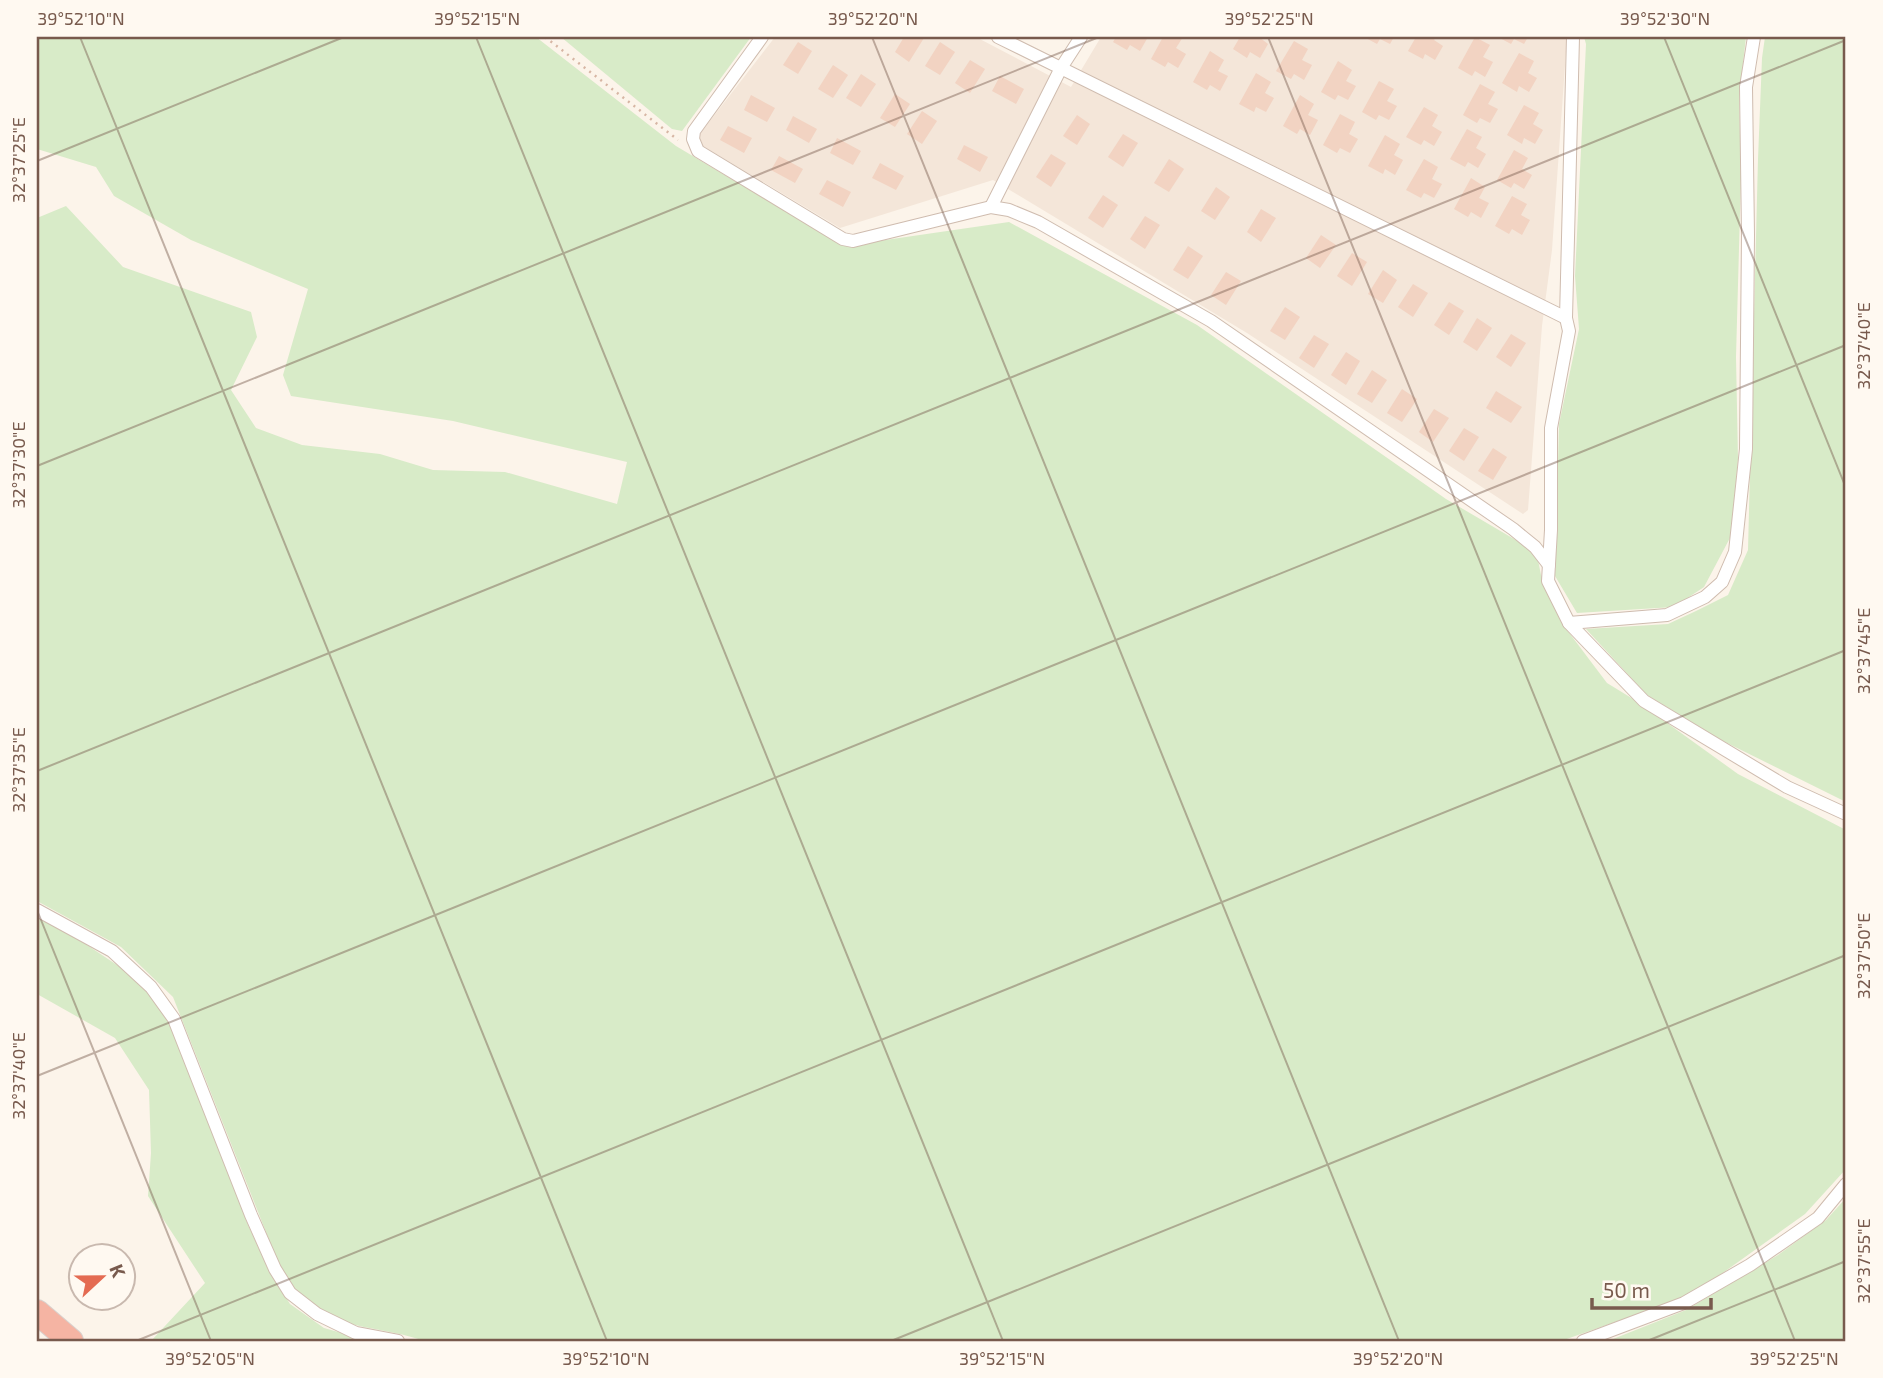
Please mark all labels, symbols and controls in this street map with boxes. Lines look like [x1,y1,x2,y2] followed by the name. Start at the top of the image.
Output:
[37,7,125,29] text: 39°52'10"N
[434,7,520,29] text: 39°52'15"N
[828,7,918,29] text: 39°52'20"N
[1224,7,1314,29] text: 39°52'25"N
[1620,7,1710,29] text: 39°52'30"N
[7,117,29,203] text: 32°37'25"E
[1852,302,1874,390] text: 32°37'40"E
[7,422,29,508] text: 32°37'30"E
[1852,608,1874,694] text: 32°37'45"E
[7,727,29,813] text: 32°37'35"E
[1852,913,1874,999] text: 32°37'50"E
[7,1032,29,1120] text: 32°37'40"E
[1852,1218,1874,1304] text: 32°37'55"E
[66,1242,136,1312] north arrow
[105,1261,131,1280] text: K
[1592,1266,1712,1310] scale bar
[1603,1277,1650,1302] text: 50 m
[165,1347,255,1369] text: 39°52'05"N
[562,1347,650,1369] text: 39°52'10"N
[959,1347,1045,1369] text: 39°52'15"N
[1353,1347,1443,1369] text: 39°52'20"N
[1749,1347,1839,1369] text: 39°52'25"N

